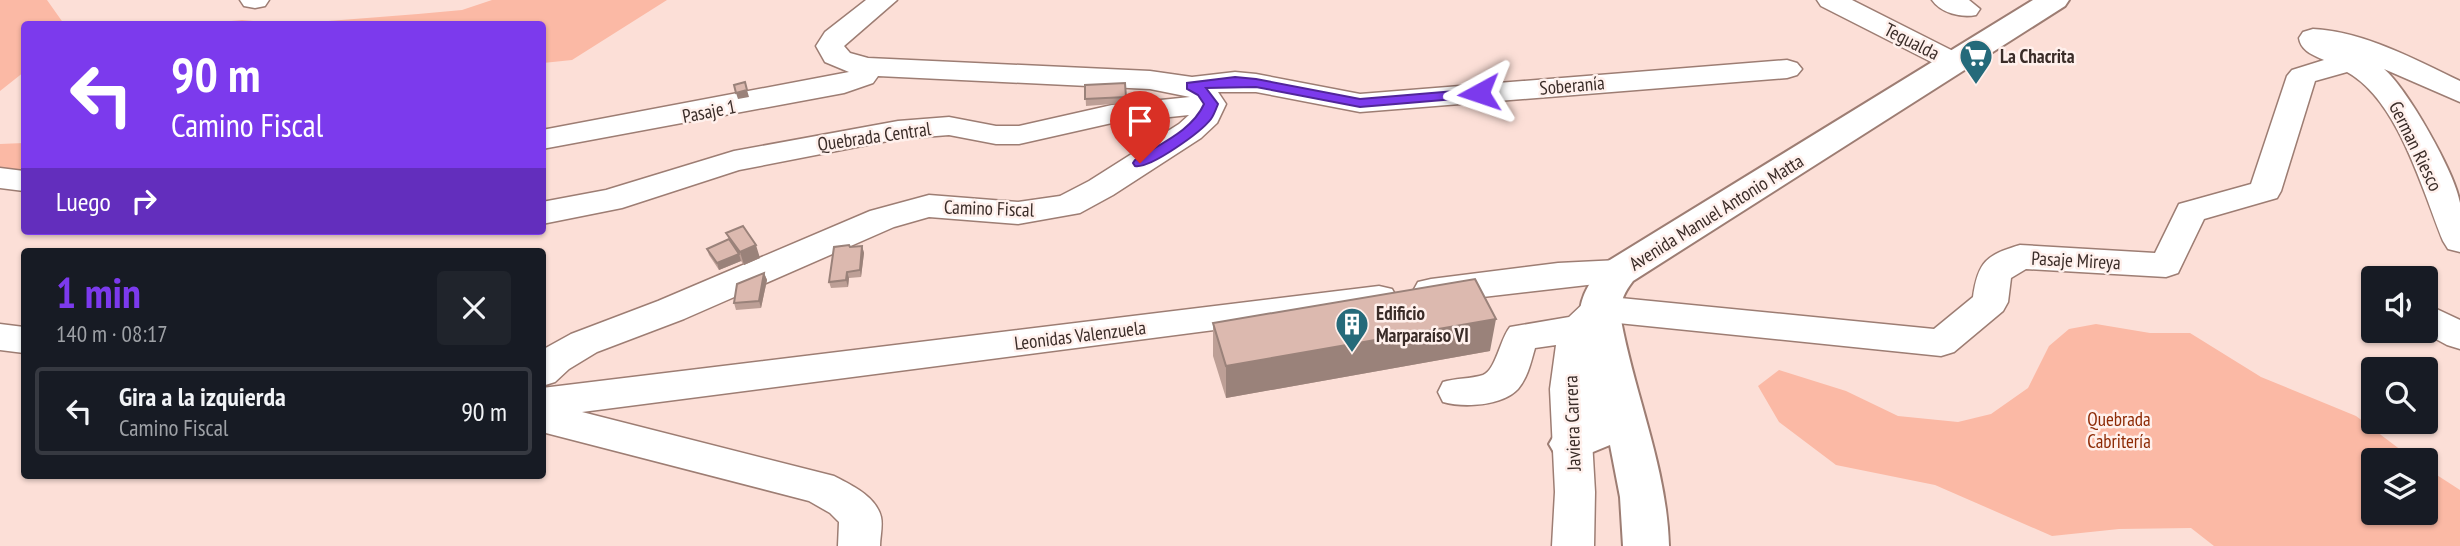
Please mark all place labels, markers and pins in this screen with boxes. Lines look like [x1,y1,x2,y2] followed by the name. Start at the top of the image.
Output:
[1957,37,1995,86] supermarket icon: La Chacrita
[2000,44,2075,68] place label: La Chacrita
[1110,91,1170,163] pin
[1376,301,1469,347] place label: Edificio Marparaíso VI
[1333,305,1371,354] building icon: Edificio Marparaíso VI

